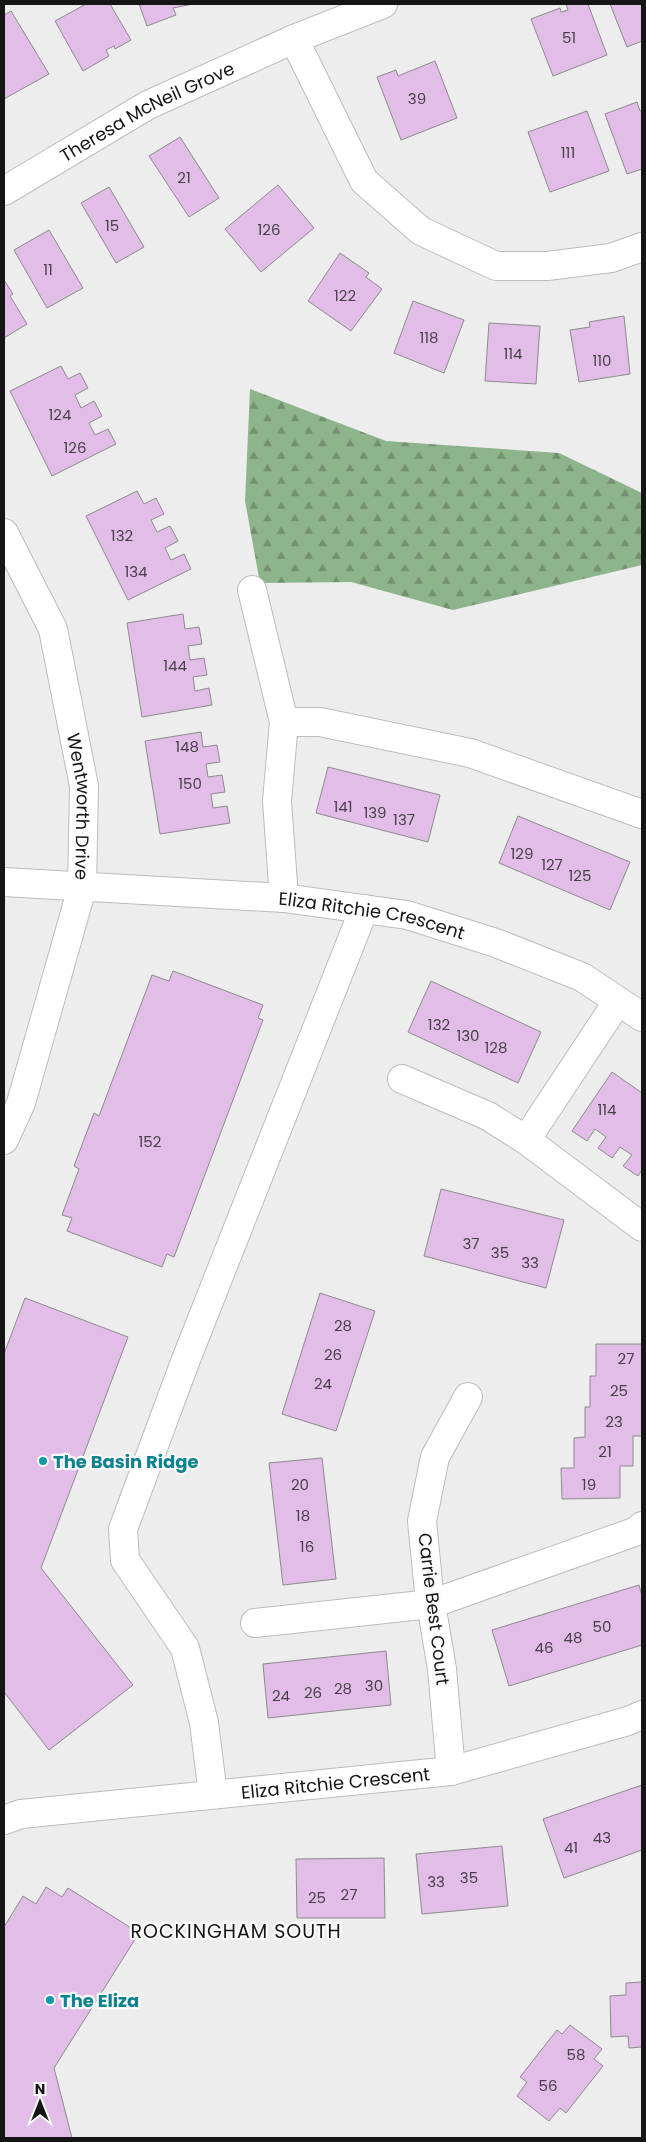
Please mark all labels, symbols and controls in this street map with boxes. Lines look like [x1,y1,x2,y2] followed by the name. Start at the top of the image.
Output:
[562,27,576,48] house number: 51
[55,55,238,167] street label: Theresa McNeil Grove
[408,88,426,109] house number: 39
[561,142,575,163] house number: 111
[177,167,191,188] house number: 21
[105,215,119,236] house number: 15
[258,219,280,240] house number: 126
[43,259,53,280] house number: 11
[334,285,356,306] house number: 122
[419,327,439,348] house number: 118
[503,343,523,364] house number: 114
[592,350,612,371] house number: 110
[49,404,71,425] house number: 124
[64,437,86,458] house number: 126
[111,525,133,546] house number: 132
[124,561,148,582] house number: 134
[163,655,187,676] house number: 144
[61,731,97,880] street label: Wentworth Drive
[175,736,199,757] house number: 148
[178,773,202,794] house number: 150
[333,796,353,817] house number: 141
[363,802,387,823] house number: 139
[393,809,415,830] house number: 137
[511,843,533,864] house number: 129
[541,854,563,875] house number: 127
[569,865,591,886] house number: 125
[278,885,468,945] street label: Eliza Ritchie Crescent
[428,1014,450,1035] house number: 132
[456,1025,480,1046] house number: 130
[485,1037,507,1058] house number: 128
[597,1099,617,1120] house number: 114
[139,1131,161,1152] house number: 152
[462,1233,480,1254] house number: 37
[491,1242,509,1263] house number: 35
[521,1252,539,1273] house number: 33
[334,1315,352,1336] house number: 28
[324,1344,342,1365] house number: 26
[618,1348,634,1369] house number: 27
[314,1373,332,1394] house number: 24
[610,1380,628,1401] house number: 25
[605,1411,623,1432] house number: 23
[598,1441,612,1462] house number: 21
[53,1449,199,1474] place label: The Basin Ridge
[37,1455,49,1467] marker: The Basin Ridge
[291,1474,309,1495] house number: 20
[582,1474,596,1495] house number: 19
[296,1505,310,1526] house number: 18
[412,1532,456,1686] street label: Carrie Best Court
[300,1536,314,1557] house number: 16
[593,1616,611,1637] house number: 50
[564,1627,582,1648] house number: 48
[535,1637,553,1658] house number: 46
[365,1675,383,1696] house number: 30
[334,1678,352,1699] house number: 28
[304,1682,322,1703] house number: 26
[272,1685,290,1706] house number: 24
[240,1761,431,1804] street label: Eliza Ritchie Crescent
[593,1827,611,1848] house number: 43
[564,1837,578,1858] house number: 41
[460,1867,478,1888] house number: 35
[427,1871,445,1892] house number: 33
[341,1884,357,1905] house number: 27
[308,1887,326,1908] house number: 25
[130,1918,342,1945] district label: ROCKINGHAM SOUTH
[60,1988,139,2013] place label: The Eliza
[44,1994,56,2006] marker: The Eliza
[567,2044,585,2065] house number: 58
[539,2075,557,2096] house number: 56
[15,2077,65,2127] north arrow
[35,2079,45,2099] text: N

